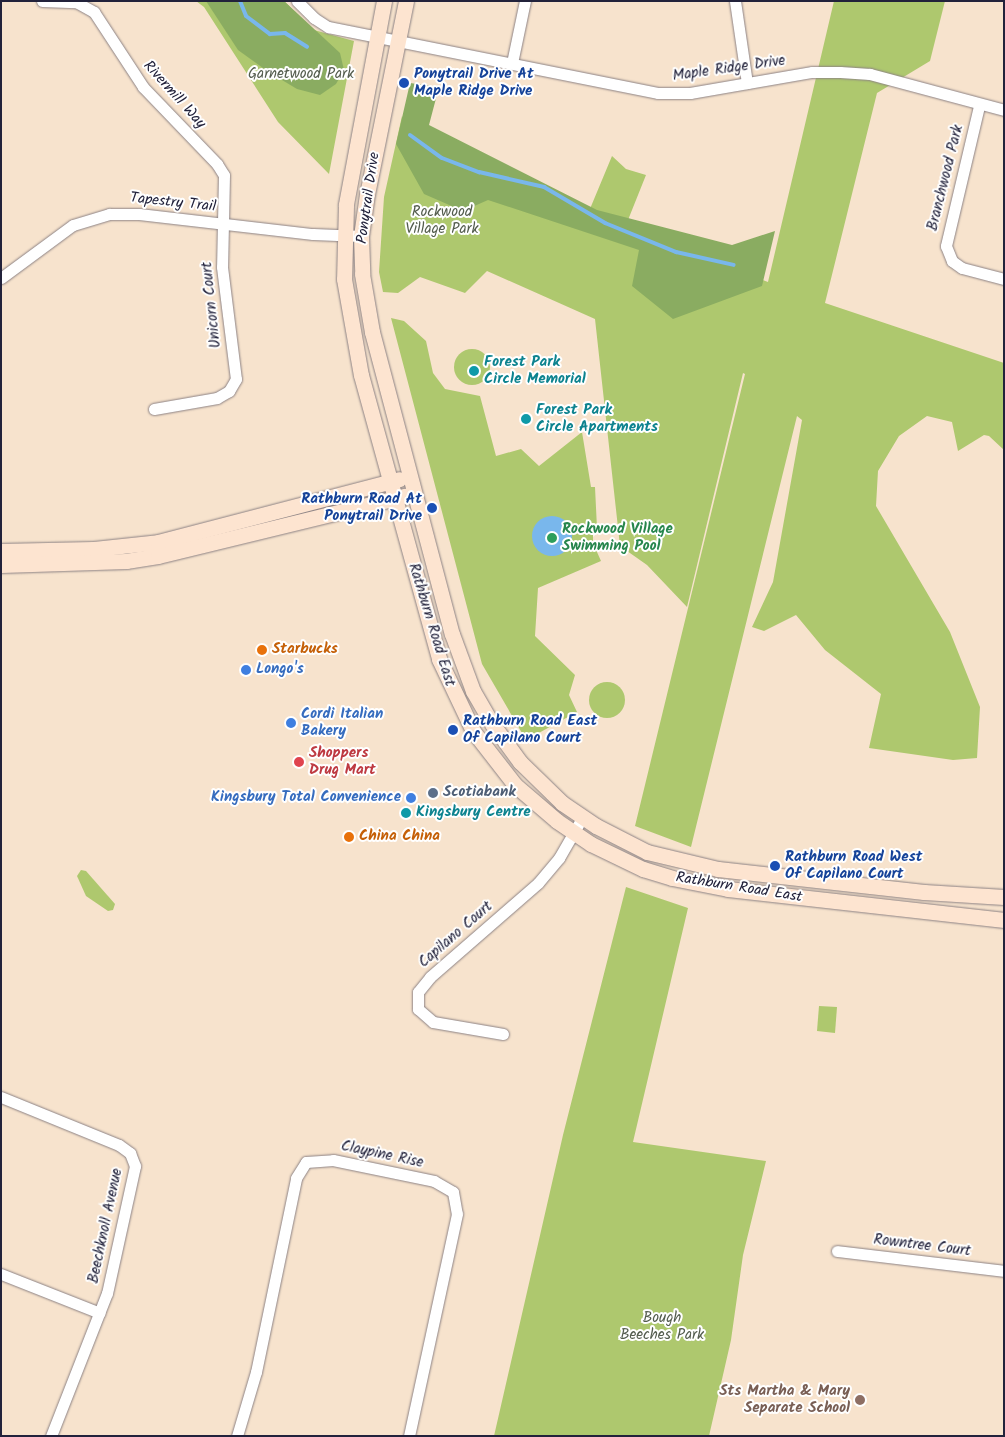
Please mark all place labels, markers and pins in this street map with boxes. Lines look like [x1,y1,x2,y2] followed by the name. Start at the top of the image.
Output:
[414,65,534,100] place label: Ponytrail Drive At Maple Ridge Drive
[398,77,410,89] marker: Ponytrail Drive At Maple Ridge Drive
[484,353,586,388] place label: Forest Park Circle Memorial
[468,365,480,377] marker: Forest Park Circle Memorial
[536,401,658,436] place label: Forest Park Circle Apartments
[520,413,532,425] marker: Forest Park Circle Apartments
[301,490,422,525] place label: Rathburn Road At Ponytrail Drive
[426,502,438,514] marker: Rathburn Road At Ponytrail Drive
[562,520,673,555] place label: Rockwood Village Swimming Pool
[546,532,558,544] marker: Rockwood Village Swimming Pool
[272,641,338,659] place label: Starbucks
[256,644,268,656] marker: Starbucks
[256,661,304,679] place label: Longo's
[240,664,252,676] marker: Longo's
[301,705,383,740] place label: Cordi Italian Bakery
[463,712,597,747] place label: Rathburn Road East Of Capilano Court
[285,717,297,729] marker: Cordi Italian Bakery
[447,724,459,736] marker: Rathburn Road East Of Capilano Court
[309,744,376,779] place label: Shoppers Drug Mart
[293,756,305,768] marker: Shoppers Drug Mart
[443,784,516,802] place label: Scotiabank
[427,787,439,799] marker: Scotiabank
[211,789,401,807] place label: Kingsbury Total Convenience
[405,792,417,804] marker: Kingsbury Total Convenience
[416,804,531,822] place label: Kingsbury Centre
[400,807,412,819] marker: Kingsbury Centre
[359,828,440,846] place label: China China
[343,831,355,843] marker: China China
[785,848,922,883] place label: Rathburn Road West Of Capilano Court
[769,860,781,872] marker: Rathburn Road West Of Capilano Court
[719,1382,850,1417] place label: Sts Martha & Mary Separate School
[854,1394,866,1406] marker: Sts Martha & Mary Separate School

